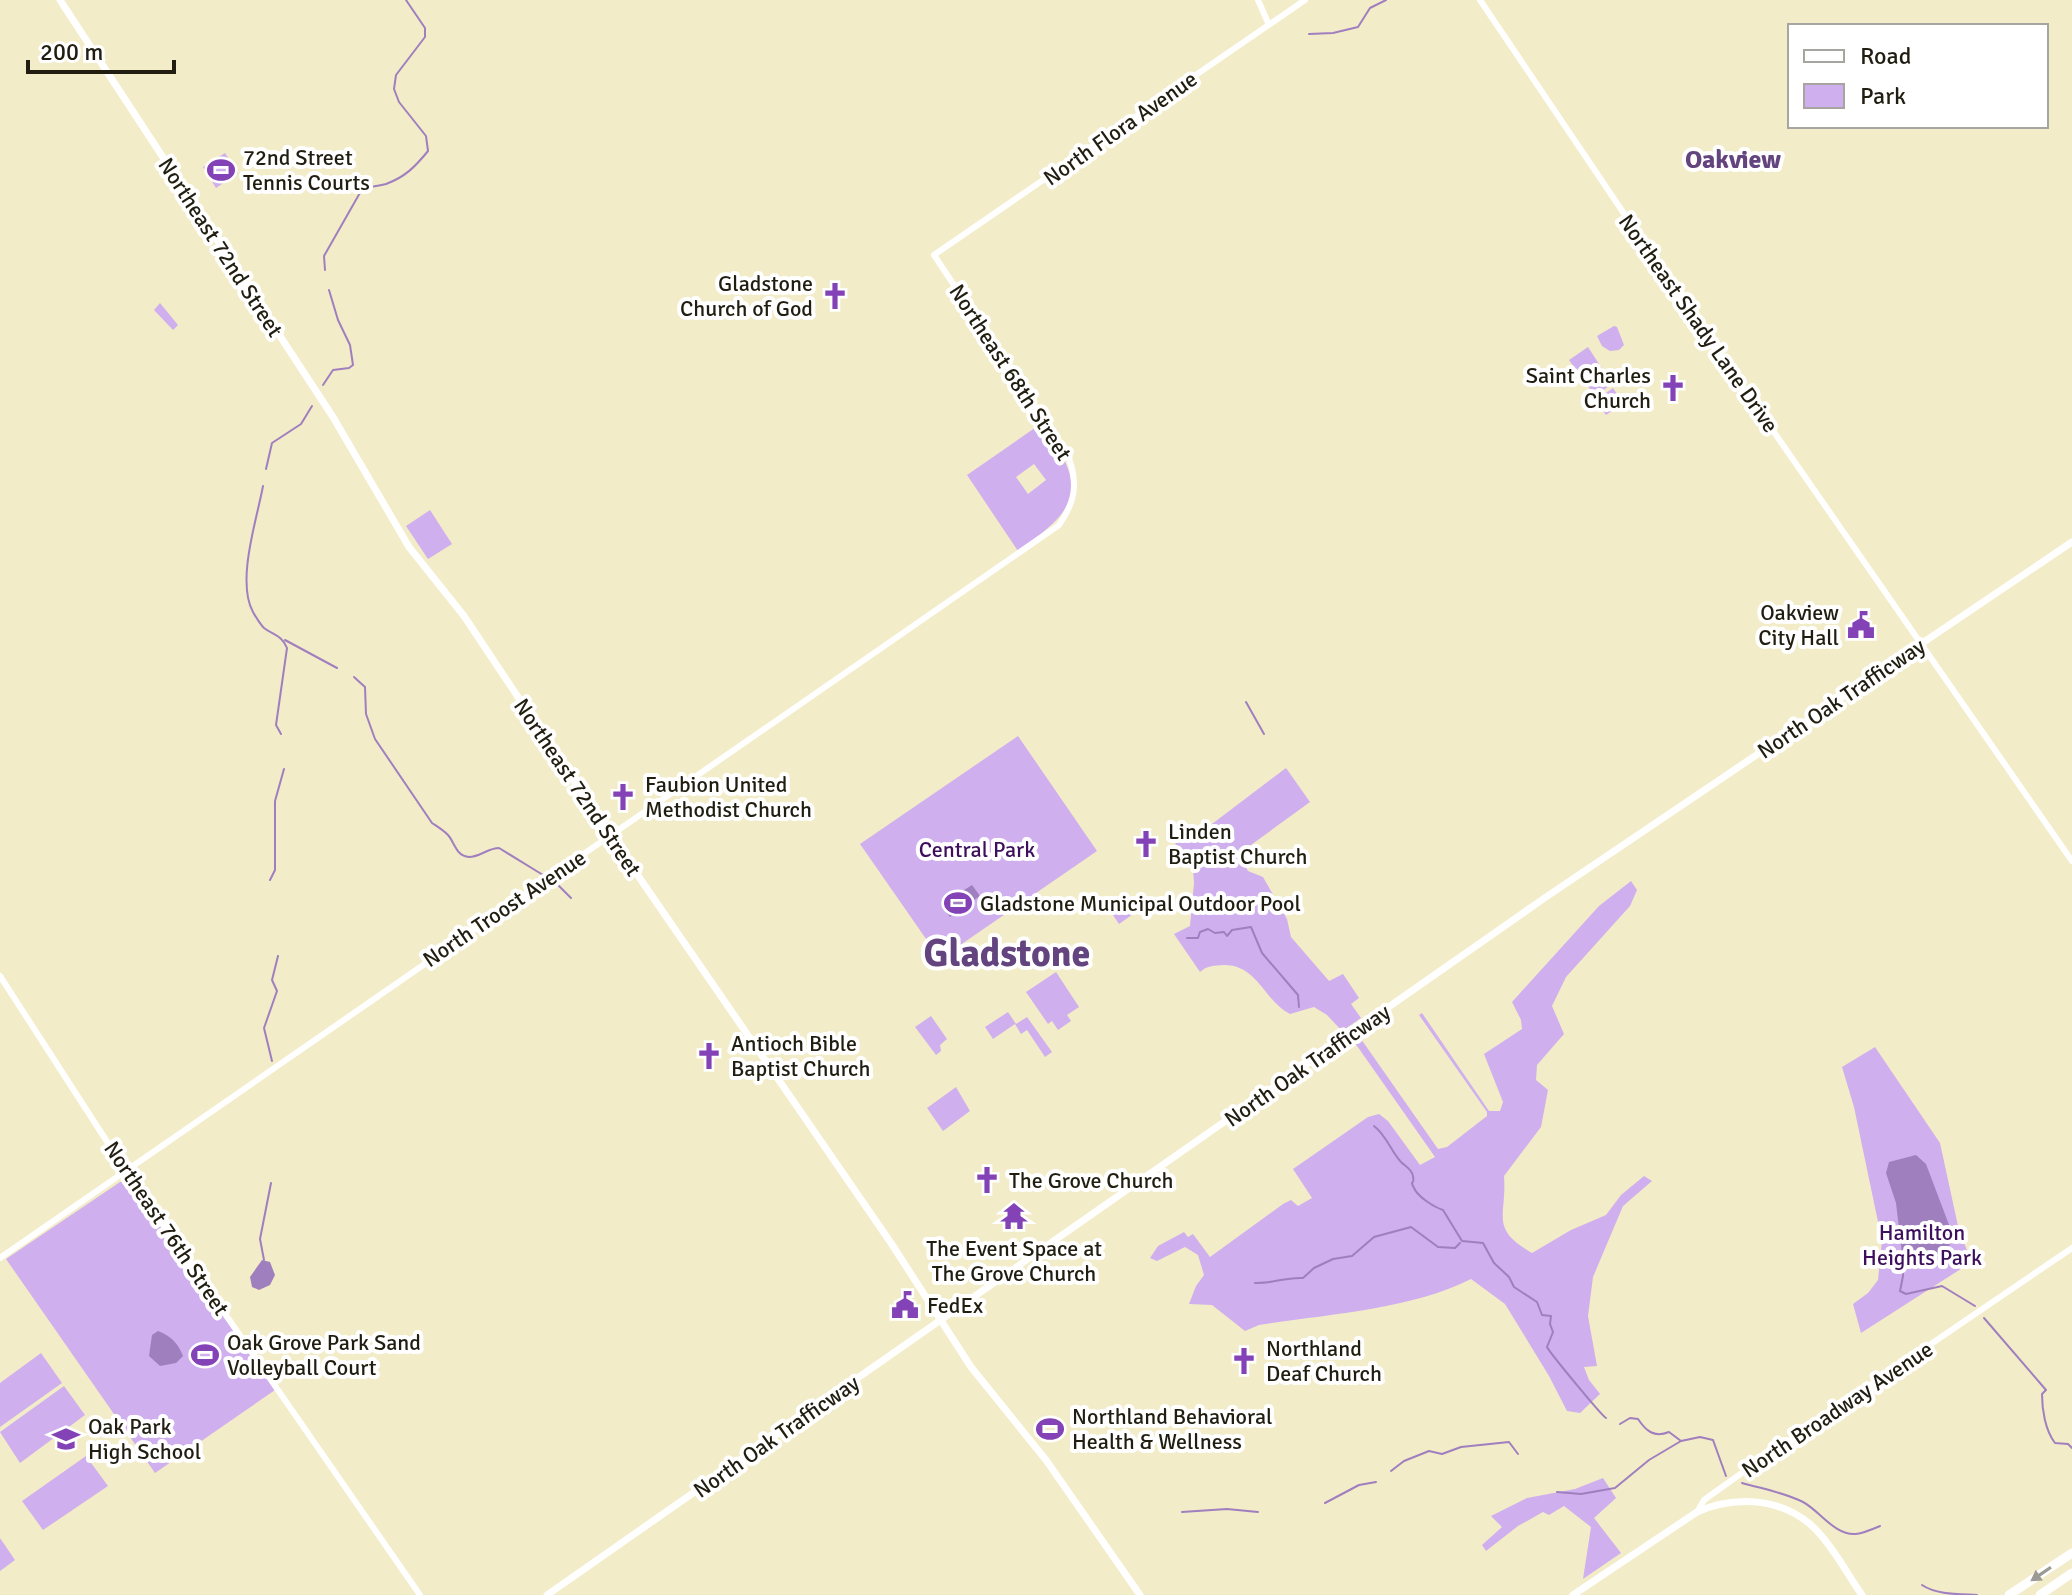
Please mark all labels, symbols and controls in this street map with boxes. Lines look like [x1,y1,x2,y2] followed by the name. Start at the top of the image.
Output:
[28,24,174,74] scale bar
[1788,24,2048,128] legend
[40,37,103,67] text: 200 m
[1860,41,1911,71] text: Road
[1038,65,1202,191] street label: North Flora Avenue
[1860,81,1906,111] text: Park
[243,144,370,196] place label: 72nd Street Tennis Courts
[1685,144,1781,176] district label: Oakview
[152,152,289,342] street label: Northeast 72nd Street
[206,155,236,185] sports icon: 72nd Street Tennis Courts
[1613,209,1784,438] street label: Northeast Shady Lane Drive
[680,270,813,322] place label: Gladstone Church of God
[944,279,1078,466] street label: Northeast 68th Street
[820,281,850,311] church icon: Gladstone Church of God
[1526,362,1651,414] place label: Saint Charles Church
[1658,373,1688,403] church icon: Saint Charles Church
[1758,599,1839,651] place label: Oakview City Hall
[1846,610,1876,640] public building icon: Oakview City Hall
[1752,632,1931,764] street label: North Oak Trafficway
[508,693,647,882] street label: Northeast 72nd Street
[645,771,812,823] place label: Faubion United Methodist Church
[608,782,638,812] church icon: Faubion United Methodist Church
[1168,818,1307,870] place label: Linden Baptist Church
[1131,829,1161,859] church icon: Linden Baptist Church
[919,836,1035,863] park label: Central Park
[418,844,591,973] street label: North Troost Avenue
[943,888,973,918] sports icon: Gladstone Municipal Outdoor Pool
[980,890,1301,917] place label: Gladstone Municipal Outdoor Pool
[924,930,1090,977] district label: Gladstone
[1219,998,1396,1133] street label: North Oak Trafficway
[731,1030,870,1082] place label: Antioch Bible Baptist Church
[694,1041,724,1071] church icon: Antioch Bible Baptist Church
[98,1136,235,1321] street label: Northeast 76th Street
[972,1165,1002,1195] church icon: The Grove Church
[1009,1167,1174,1194] place label: The Grove Church
[999,1201,1029,1231] temple icon: The Event Space at The Grove Church
[1862,1219,1982,1271] park label: Hamilton Heights Park
[926,1235,1102,1287] place label: The Event Space at The Grove Church
[890,1290,920,1320] public building icon: FedEx
[927,1292,983,1319] place label: FedEx
[227,1329,421,1381] place label: Oak Grove Park Sand Volleyball Court
[1266,1335,1382,1387] place label: Northland Deaf Church
[1737,1335,1938,1483] street label: North Broadway Avenue
[190,1340,220,1370] sports icon: Oak Grove Park Sand Volleyball Court
[1229,1346,1259,1376] church icon: Northland Deaf Church
[688,1369,865,1504] street label: North Oak Trafficway
[1072,1403,1273,1455] place label: Northland Behavioral Health & Wellness
[88,1413,201,1465] place label: Oak Park High School
[1035,1414,1065,1444] sports icon: Northland Behavioral Health & Wellness
[51,1424,81,1454] school or university icon: Oak Park High School
[2030,1566,2051,1581] one-way arrow

